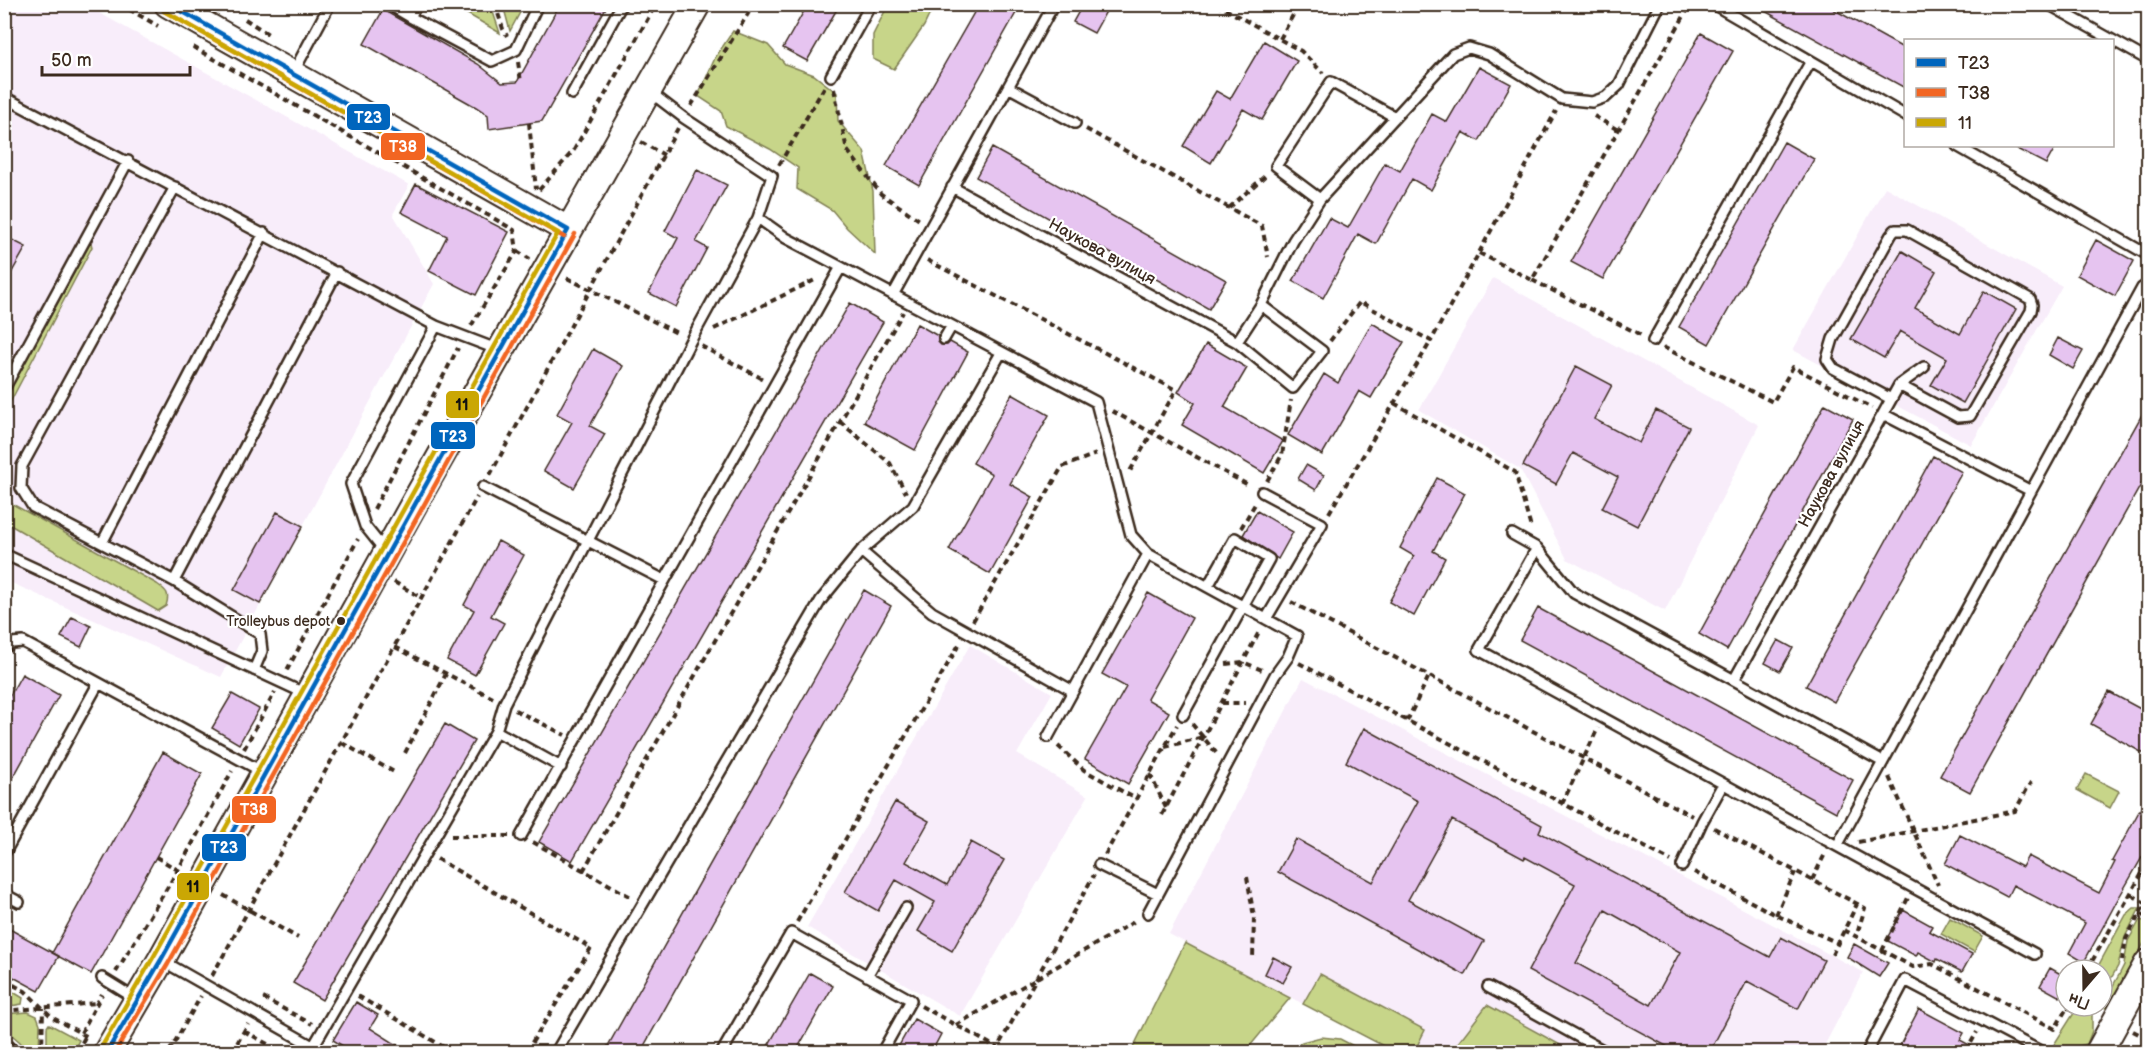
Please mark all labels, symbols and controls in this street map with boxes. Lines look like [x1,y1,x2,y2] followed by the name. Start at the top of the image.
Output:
[42,39,190,77] scale bar
[1904,39,2114,147] legend
[51,50,92,71] text: 50 m
[1958,53,1990,74] text: Т23
[1958,83,1990,104] text: Т38
[346,103,391,131] line badge: Т23
[354,109,382,128] text: Т23
[1958,113,1972,134] text: 11
[380,132,426,161] line badge: Т38
[389,138,417,157] text: Т38
[1045,215,1159,289] street label: Наукова вулиця
[445,390,480,419] line badge: 11
[455,396,469,415] text: 11
[1795,417,1869,531] street label: Наукова вулиця
[430,421,476,450] line badge: Т23
[439,428,467,447] text: Т23
[226,613,331,630] place label: Trolleybus depot
[335,615,347,627] marker: Trolleybus depot
[231,795,277,824] line badge: Т38
[240,801,268,820] text: Т38
[201,833,247,862] line badge: Т23
[210,839,238,858] text: Т23
[176,872,210,901] line badge: 11
[186,878,200,897] text: 11
[2054,958,2114,1018] north arrow
[2066,988,2093,1013] text: Пн

